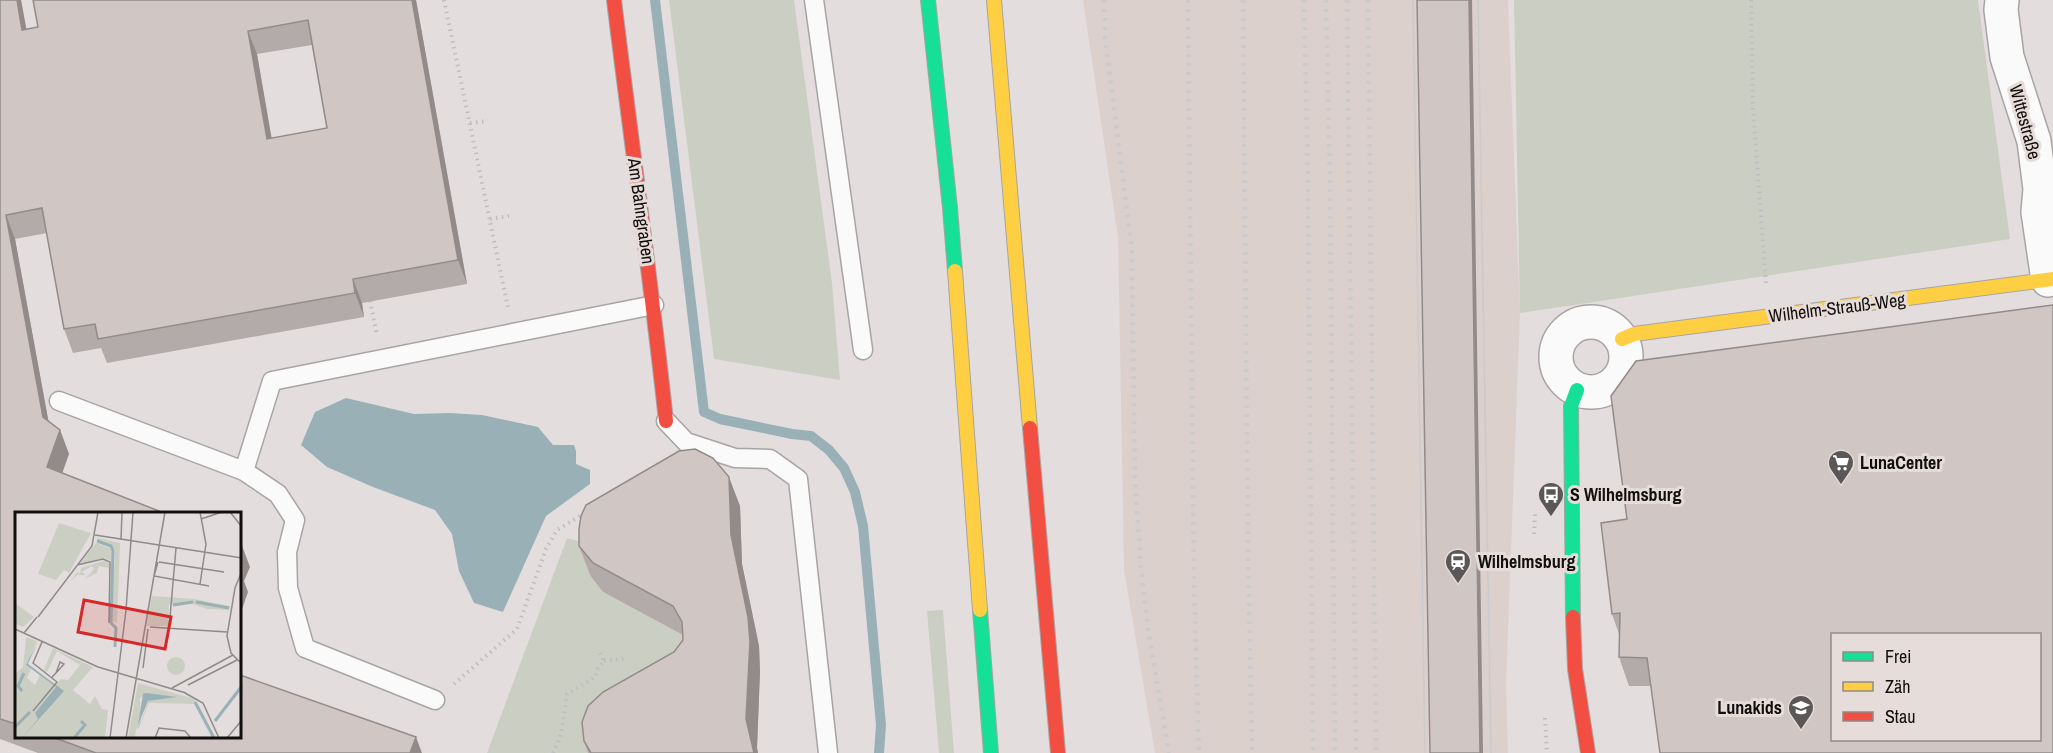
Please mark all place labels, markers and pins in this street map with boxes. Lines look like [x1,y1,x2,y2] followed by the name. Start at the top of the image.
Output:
[1826,448,1856,486] supermarket icon: LunaCenter
[1860,450,1942,475] place label: LunaCenter
[1536,480,1566,518] bus stop icon: S Wilhelmsburg
[1570,482,1681,507] place label: S Wilhelmsburg
[1443,547,1473,585] station icon: Wilhelmsburg
[1478,549,1575,574] place label: Wilhelmsburg
[1786,693,1816,731] school or university icon: Lunakids
[1717,695,1782,720] place label: Lunakids

